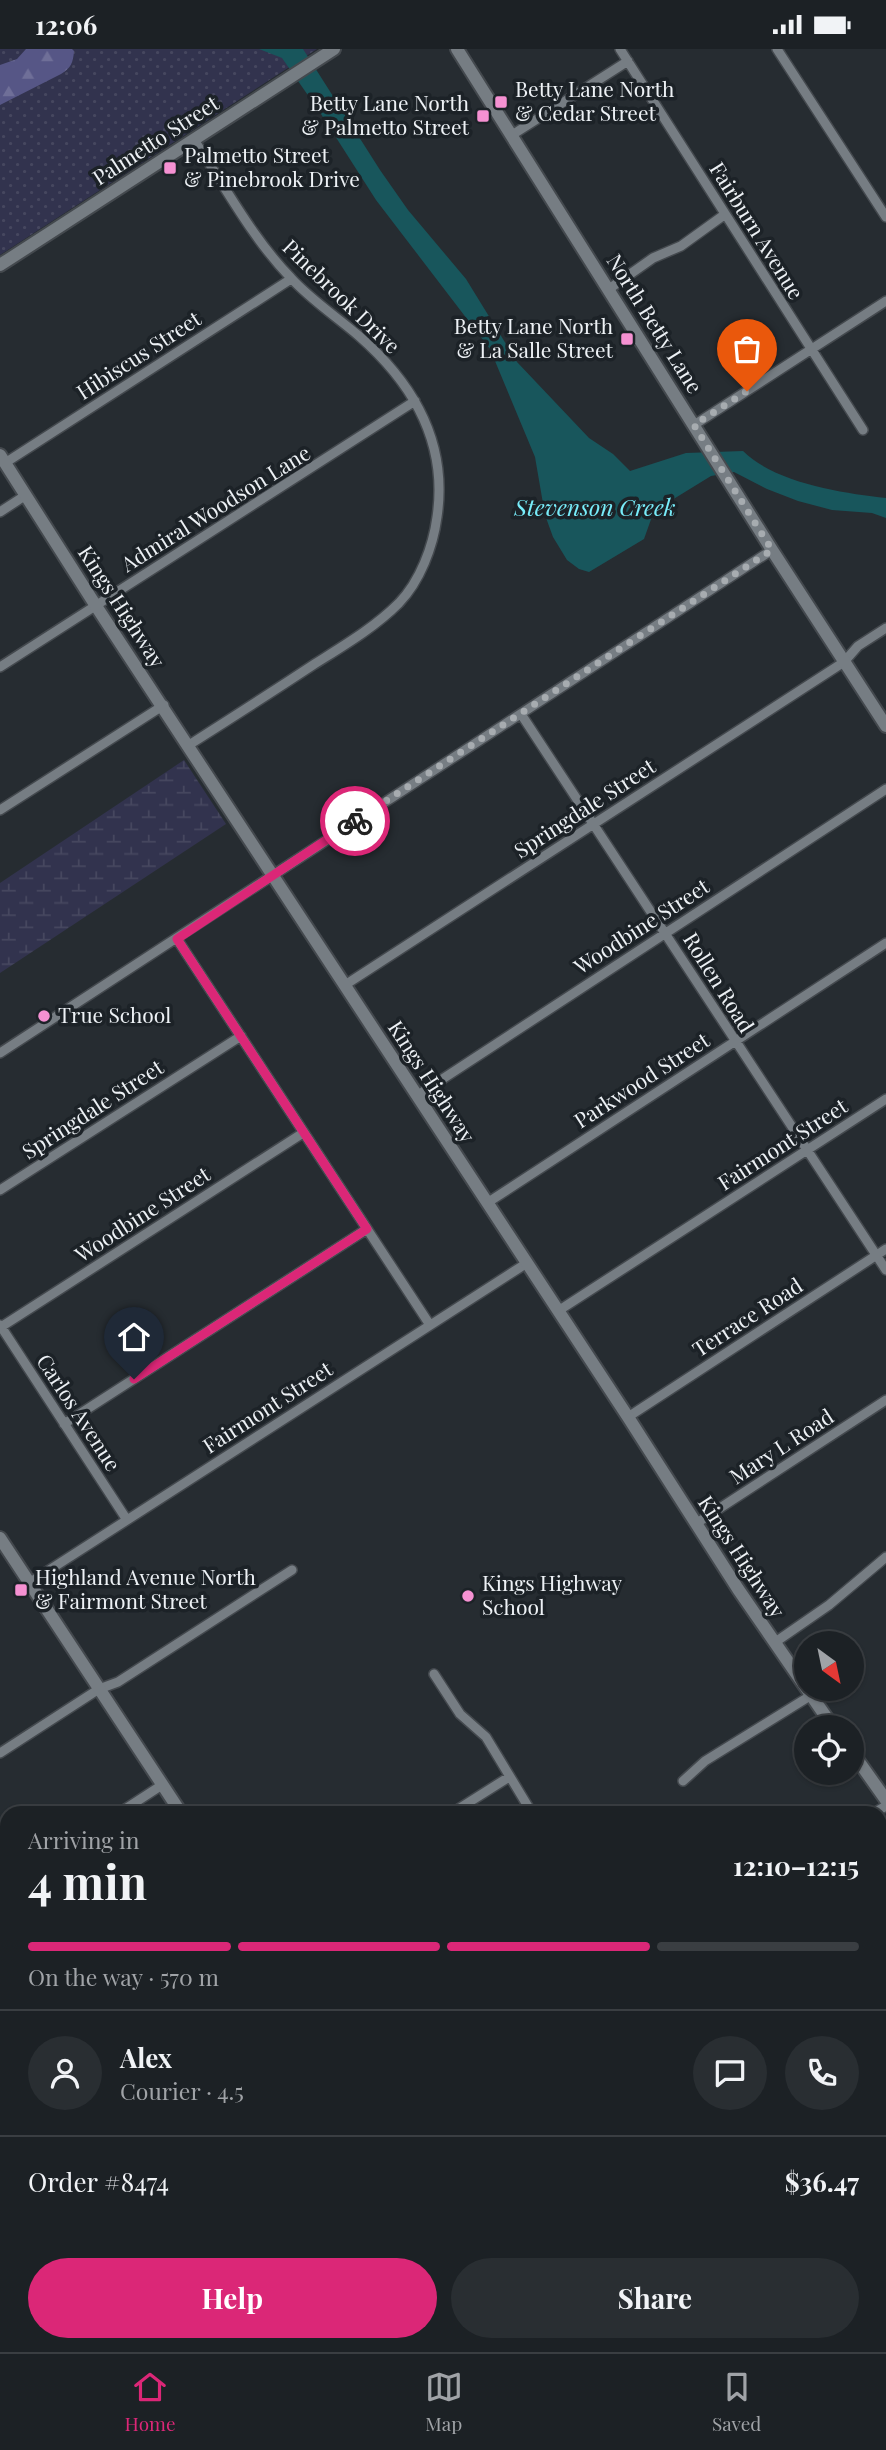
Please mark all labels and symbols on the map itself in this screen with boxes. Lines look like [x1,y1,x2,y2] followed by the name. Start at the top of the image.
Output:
[515,74,675,126] place label: Betty Lane North & Cedar Street
[86,88,224,191] street label: Palmetto Street
[301,88,470,140] place label: Betty Lane North & Palmetto Street
[493,94,509,110] marker: Betty Lane North & Cedar Street
[475,108,491,124] marker: Betty Lane North & Palmetto Street
[184,140,360,192] place label: Palmetto Street & Pinebrook Drive
[704,156,811,304] street label: Fairburn Avenue
[162,160,178,176] marker: Palmetto Street & Pinebrook Drive
[278,232,407,359] street label: Pinebrook Drive
[602,248,710,398] street label: North Betty Lane
[70,303,206,405] street label: Hibiscus Street
[454,311,614,363] place label: Betty Lane North & La Salle Street
[717,319,777,391] pin
[619,331,635,347] marker: Betty Lane North & La Salle Street
[114,438,315,577] street label: Admiral Woodson Lane
[513,491,676,522] water label: Stevenson Creek
[73,540,173,673] street label: Kings Highway
[508,751,660,863] street label: Springdale Street
[320,786,390,856] courier
[567,871,714,980] street label: Woodbine Street
[678,927,761,1037] street label: Rollen Road
[58,1000,171,1028] place label: True School
[36,1008,52,1024] marker: True School
[383,1015,483,1148] street label: Kings Highway
[568,1025,714,1134] street label: Parkwood Street
[16,1052,168,1164] street label: Springdale Street
[712,1091,852,1196] street label: Fairmont Street
[68,1159,215,1268] street label: Woodbine Street
[687,1270,807,1362] street label: Terrace Road
[104,1307,164,1379] pin
[31,1348,128,1476] street label: Carlos Avenue
[197,1354,337,1459] street label: Fairmont Street
[724,1401,838,1489] street label: Mary L Road
[693,1490,793,1623] street label: Kings Highway
[35,1562,256,1614] place label: Highland Avenue North & Fairmont Street
[482,1568,623,1620] place label: Kings Highway School
[13,1582,29,1598] marker: Highland Avenue North & Fairmont Street
[460,1588,476,1604] marker: Kings Highway School
[794,1631,864,1701] north arrow

